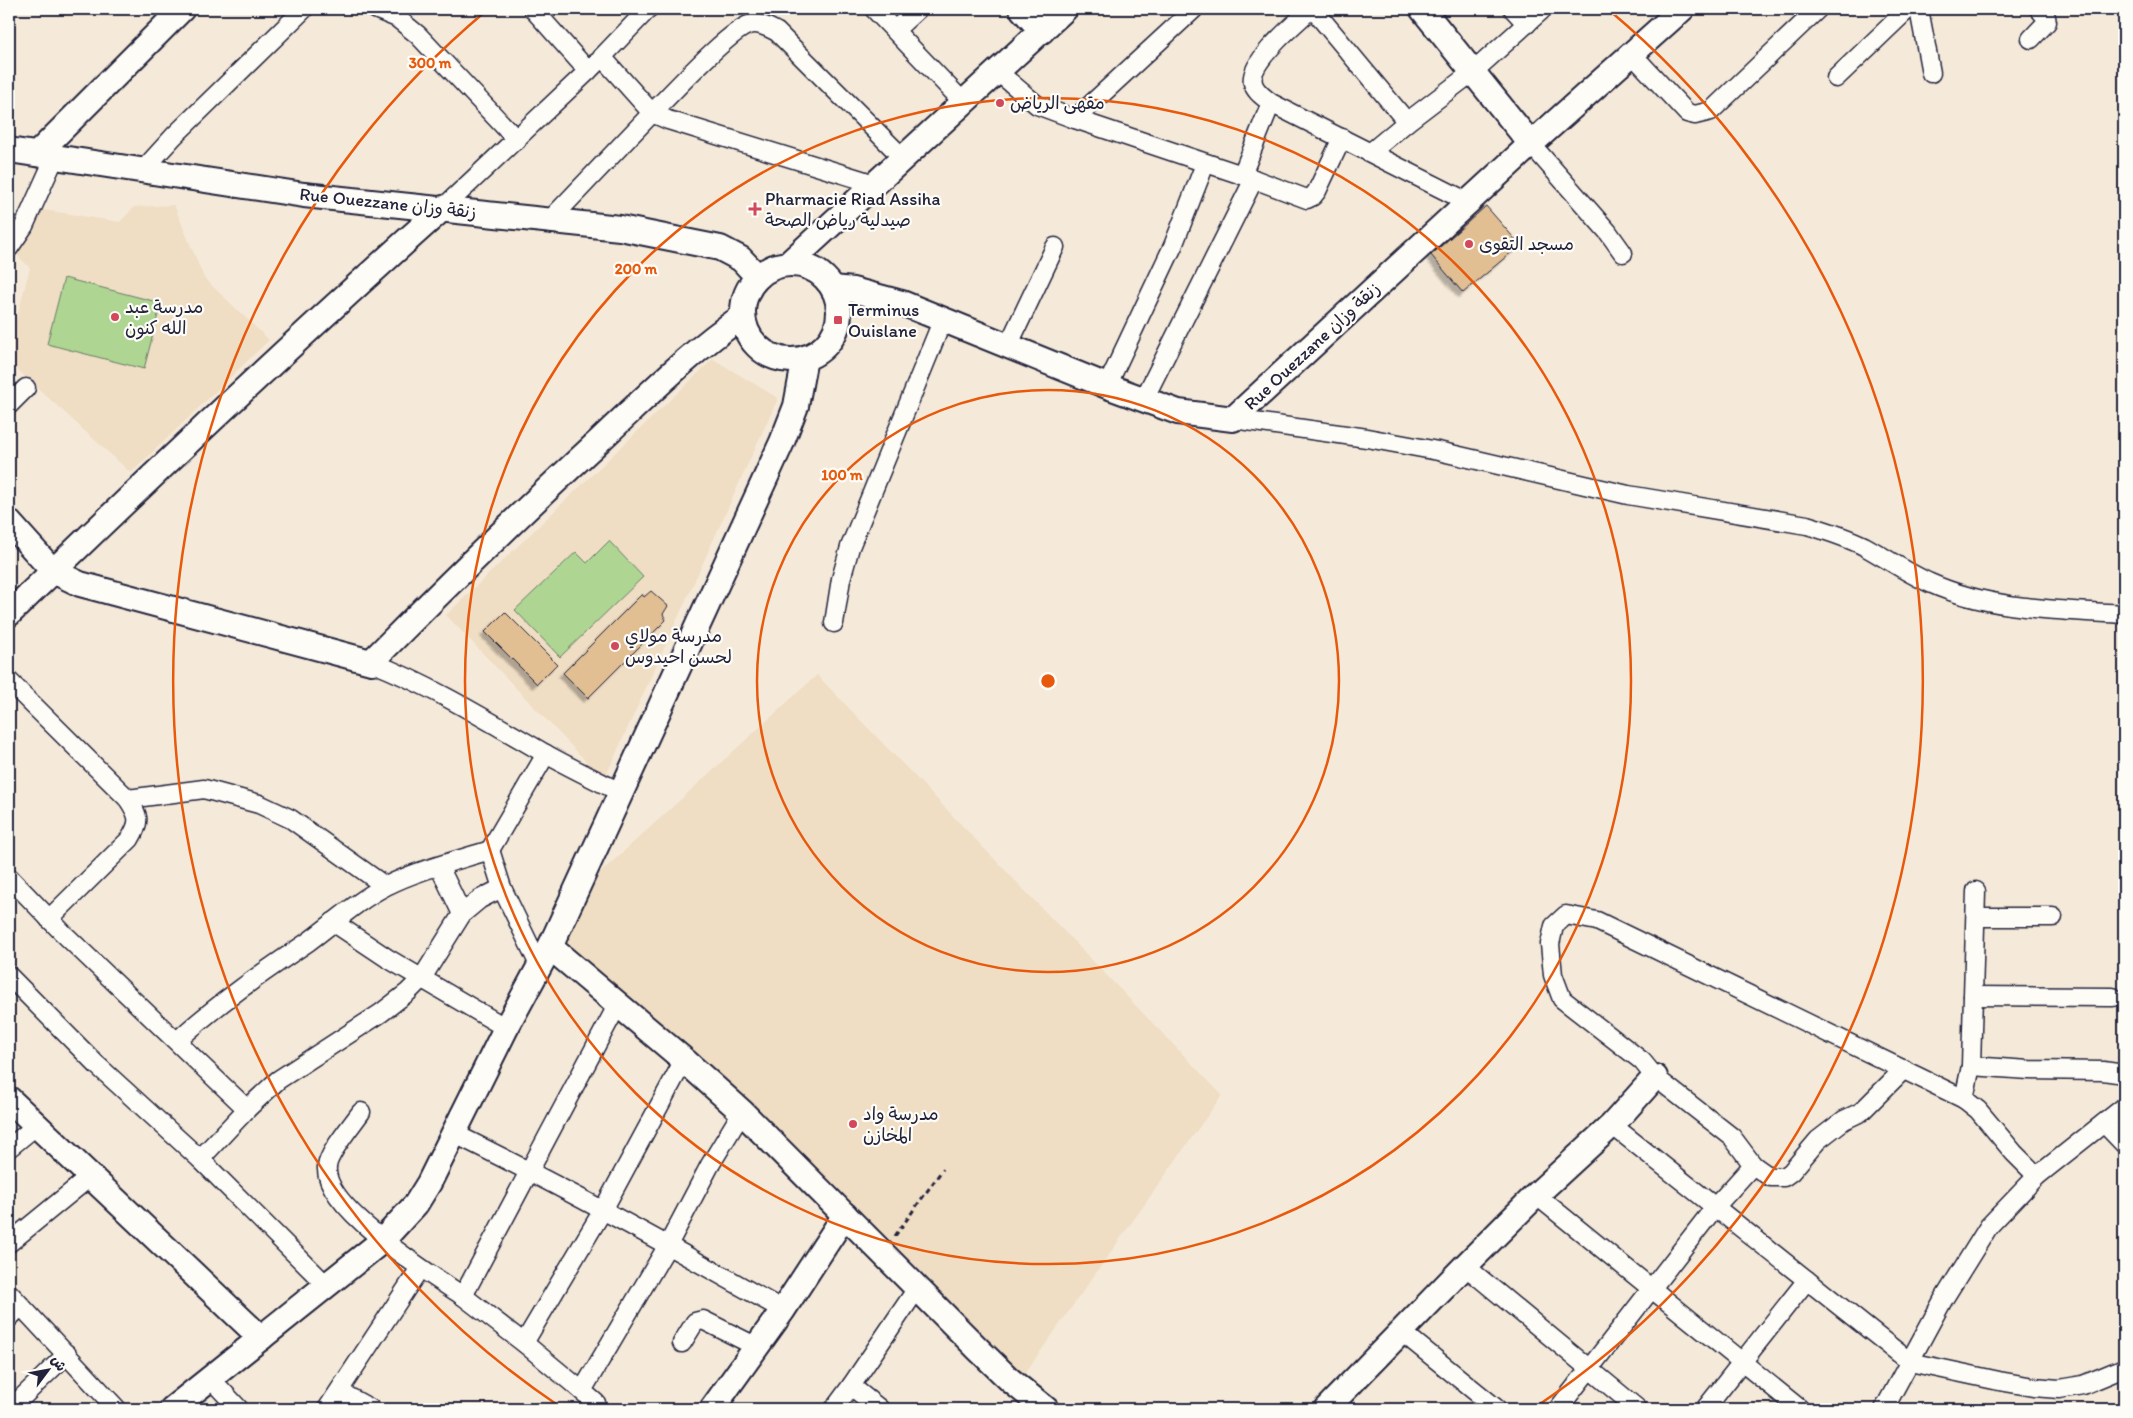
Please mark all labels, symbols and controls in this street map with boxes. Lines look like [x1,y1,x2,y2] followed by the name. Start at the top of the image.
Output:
[409,54,452,72] text: 300 m
[1010,92,1105,114] place label: مقهى الرياض
[994,97,1006,109] marker: مقهى الرياض
[298,183,478,223] street label: Rue Ouezzane زنقة وزان
[765,188,941,231] place label: Pharmacie Riad Assiha صيدلية رياض الصحة
[749,203,761,215] marker: Pharmacie Riad Assiha صيدلية رياض الصحة
[1479,233,1574,255] place label: مسجد التقوى
[1463,238,1475,250] marker: مسجد التقوى
[615,260,658,278] text: 200 m
[1239,277,1385,415] street label: Rue Ouezzane زنقة وزان
[125,296,203,340] place label: مدرسة عبد الله كنون
[848,299,919,342] place label: Terminus Ouislane
[109,311,121,323] marker: مدرسة عبد الله كنون
[832,314,844,326] marker: Terminus Ouislane
[821,466,863,484] text: 100 m
[625,625,732,668] place label: مدرسة مولاي لحسن احيدوس
[609,640,621,652] marker: مدرسة مولاي لحسن احيدوس
[1039,672,1057,690] centre of rings
[863,1103,939,1146] place label: مدرسة واد المخازن
[847,1118,859,1130] marker: مدرسة واد المخازن
[22,1346,72,1396] north arrow
[47,1352,70,1374] text: ش

